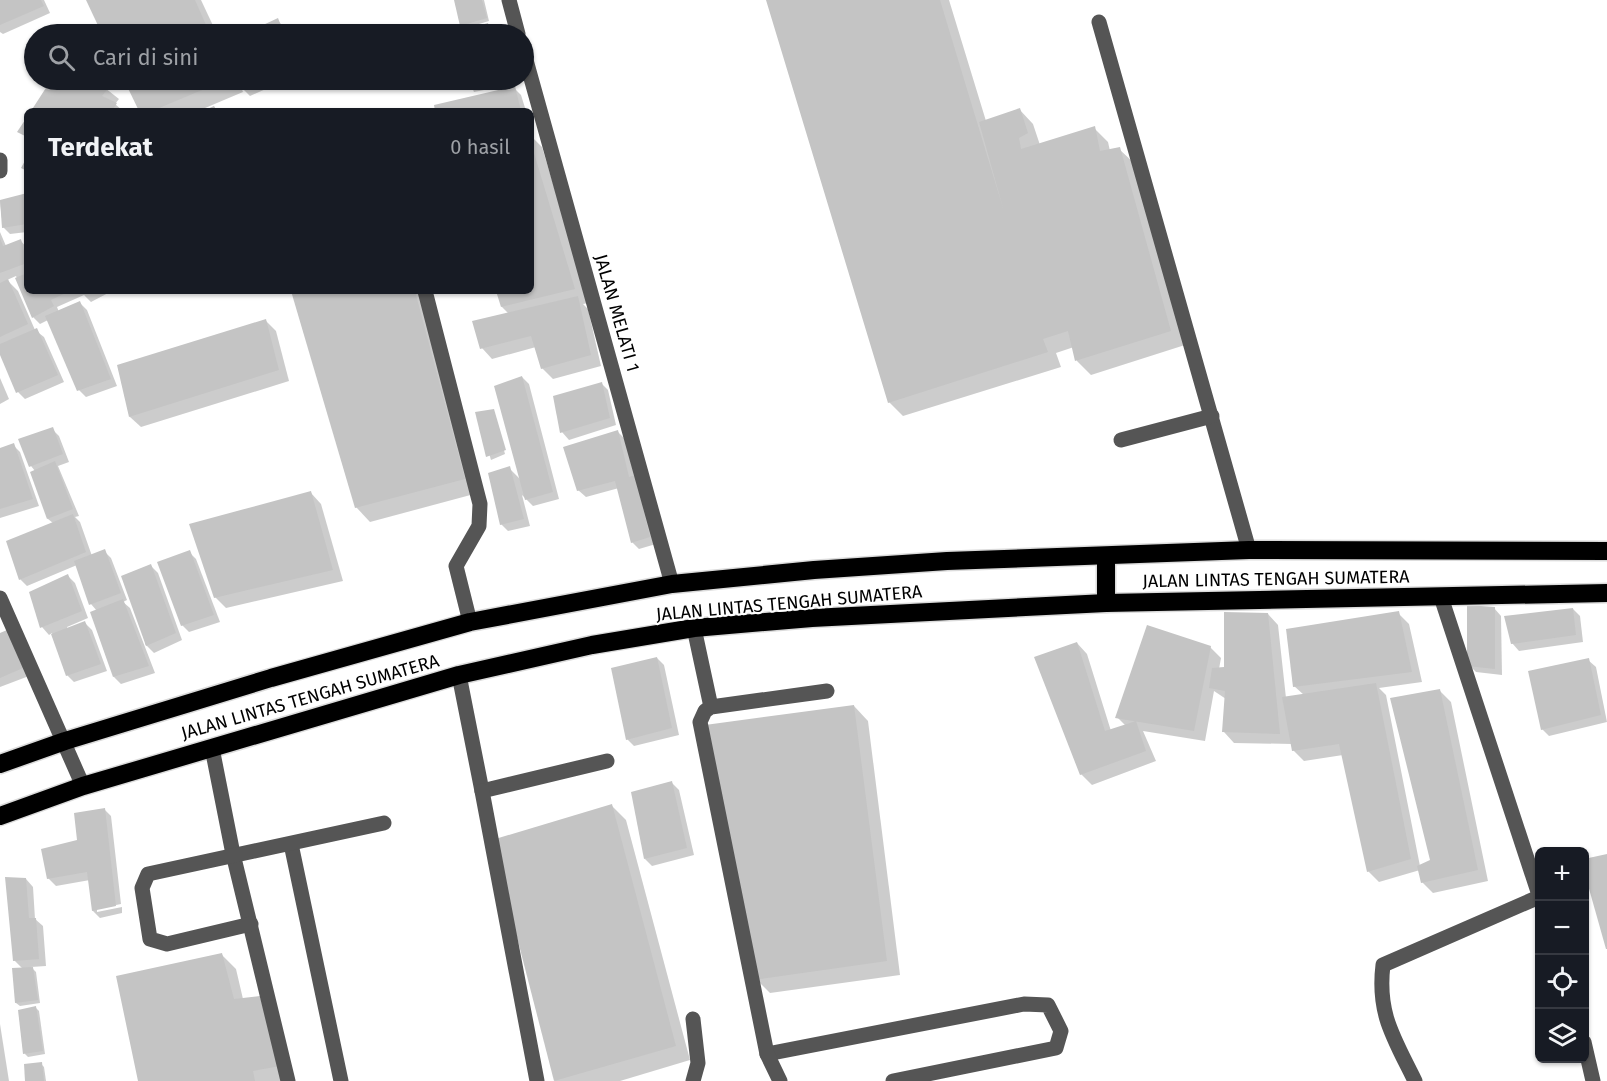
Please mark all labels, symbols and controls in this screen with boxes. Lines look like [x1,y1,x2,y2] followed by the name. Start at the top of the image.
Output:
[24,24,534,90] search box
[45,41,78,74] icon: search
[93,44,198,71] text: Cari di sini
[48,132,153,163] text: Terdekat
[450,135,510,159] text: 0 hasil
[590,252,644,374] street label: JALAN MELATI 1
[1142,566,1410,592] street label: JALAN LINTAS TENGAH SUMATERA
[655,580,924,626] street label: JALAN LINTAS TENGAH SUMATERA
[179,649,442,744] street label: JALAN LINTAS TENGAH SUMATERA
[1535,847,1589,1063] map controls
[1535,847,1589,901] button: +
[1535,901,1589,955] button: −
[1535,955,1589,1009] button: locate
[1535,1009,1589,1063] button: layers

